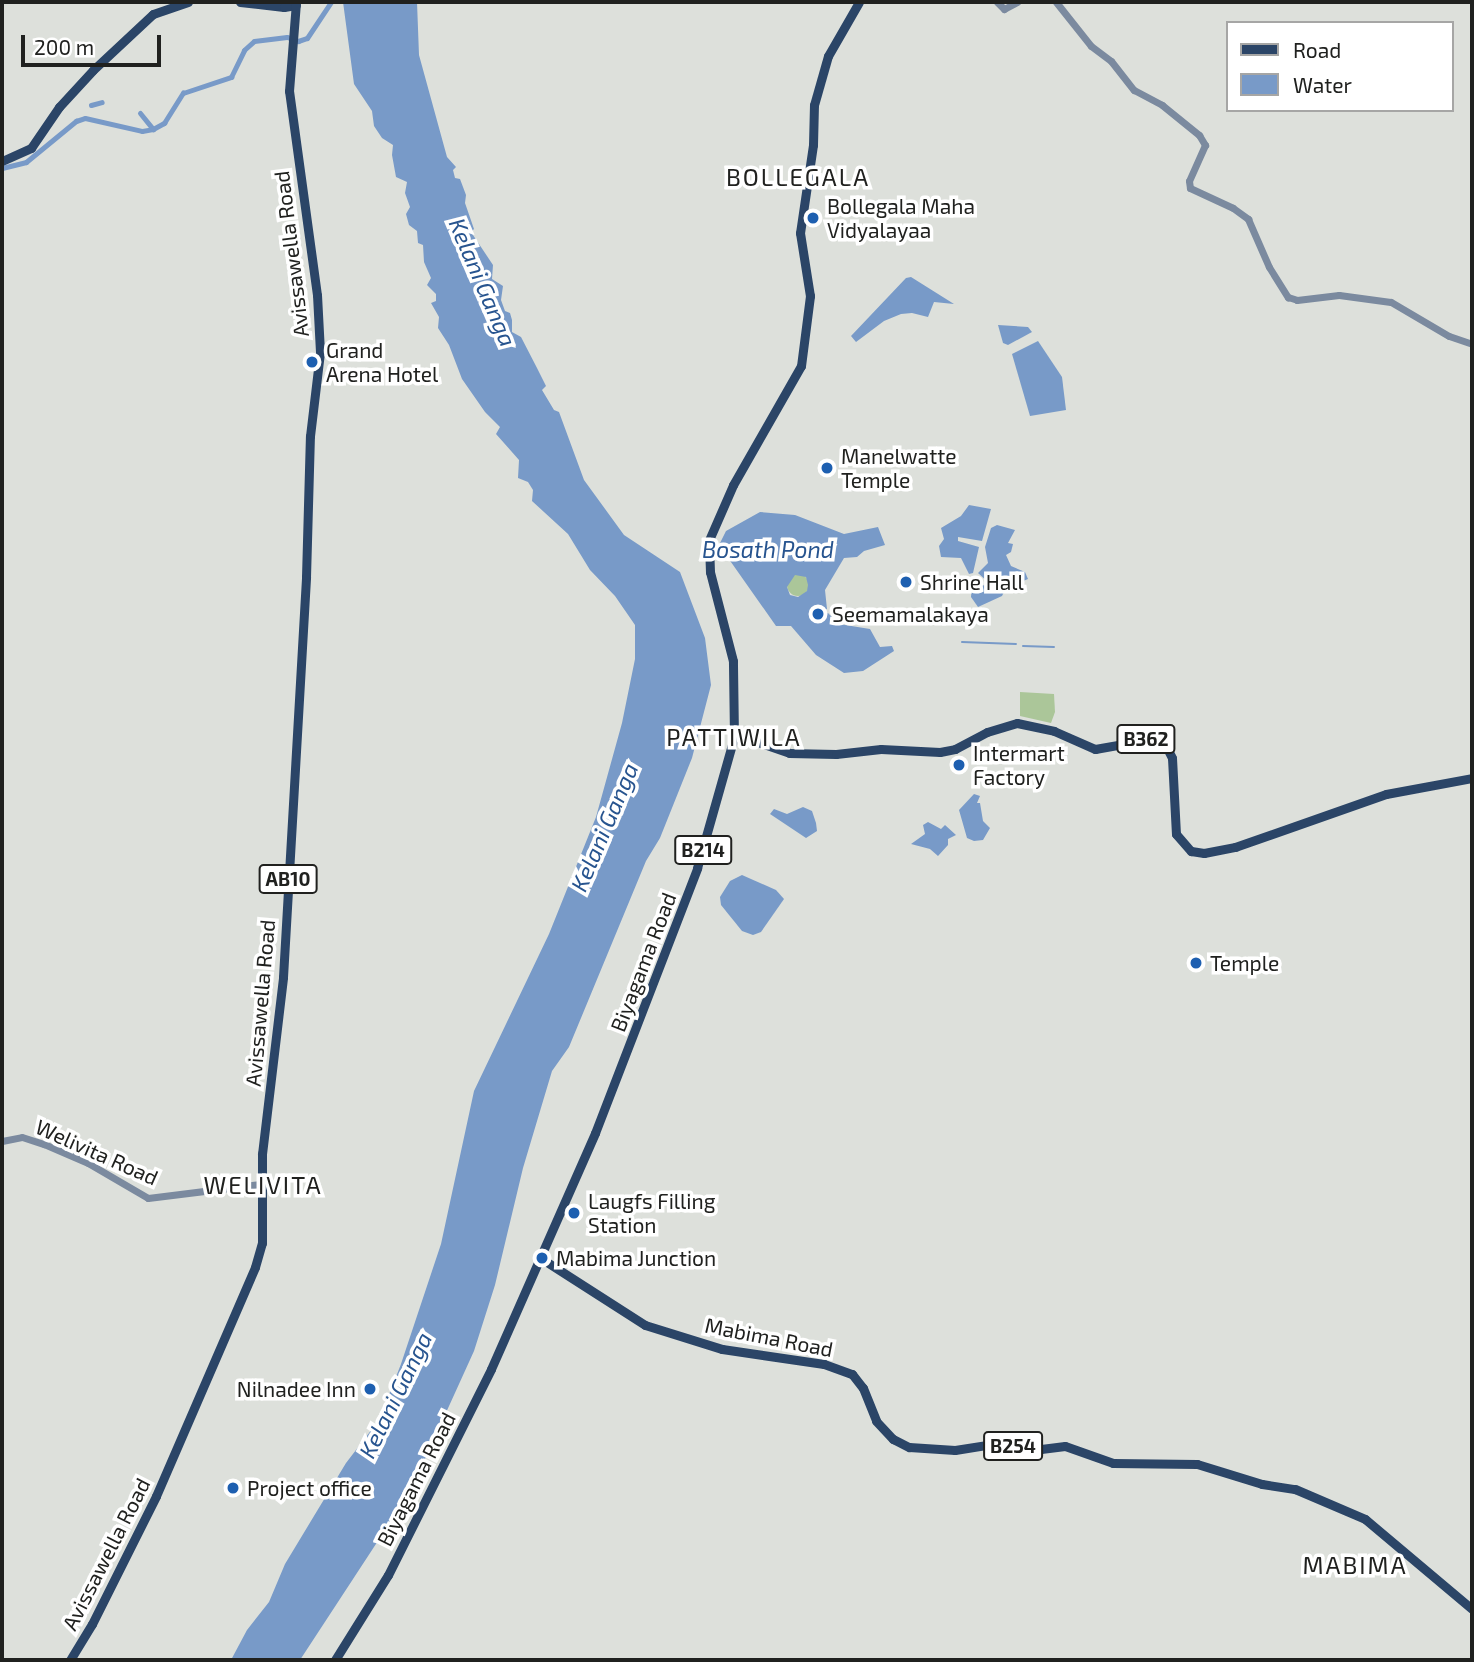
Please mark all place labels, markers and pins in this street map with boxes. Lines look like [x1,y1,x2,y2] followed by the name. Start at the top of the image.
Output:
[827,193,975,243] place label: Bollegala Maha Vidyalayaa
[805,210,821,226] marker: Bollegala Maha Vidyalayaa
[326,337,438,387] place label: Grand Arena Hotel
[304,354,320,370] marker: Grand Arena Hotel
[841,443,956,493] place label: Manelwatte Temple
[819,460,835,476] marker: Manelwatte Temple
[920,569,1024,595] place label: Shrine Hall
[898,574,914,590] marker: Shrine Hall
[832,601,989,627] place label: Seemamalakaya
[810,606,826,622] marker: Seemamalakaya
[973,740,1065,790] place label: Intermart Factory
[951,757,967,773] marker: Intermart Factory
[1210,950,1279,976] place label: Temple
[1188,955,1204,971] marker: Temple
[588,1188,715,1238] place label: Laugfs Filling Station
[566,1205,582,1221] marker: Laugfs Filling Station
[556,1245,717,1271] place label: Mabima Junction
[534,1250,550,1266] marker: Mabima Junction
[237,1376,356,1402] place label: Nilnadee Inn
[362,1381,378,1397] marker: Nilnadee Inn
[247,1475,372,1501] place label: Project office
[225,1480,241,1496] marker: Project office

